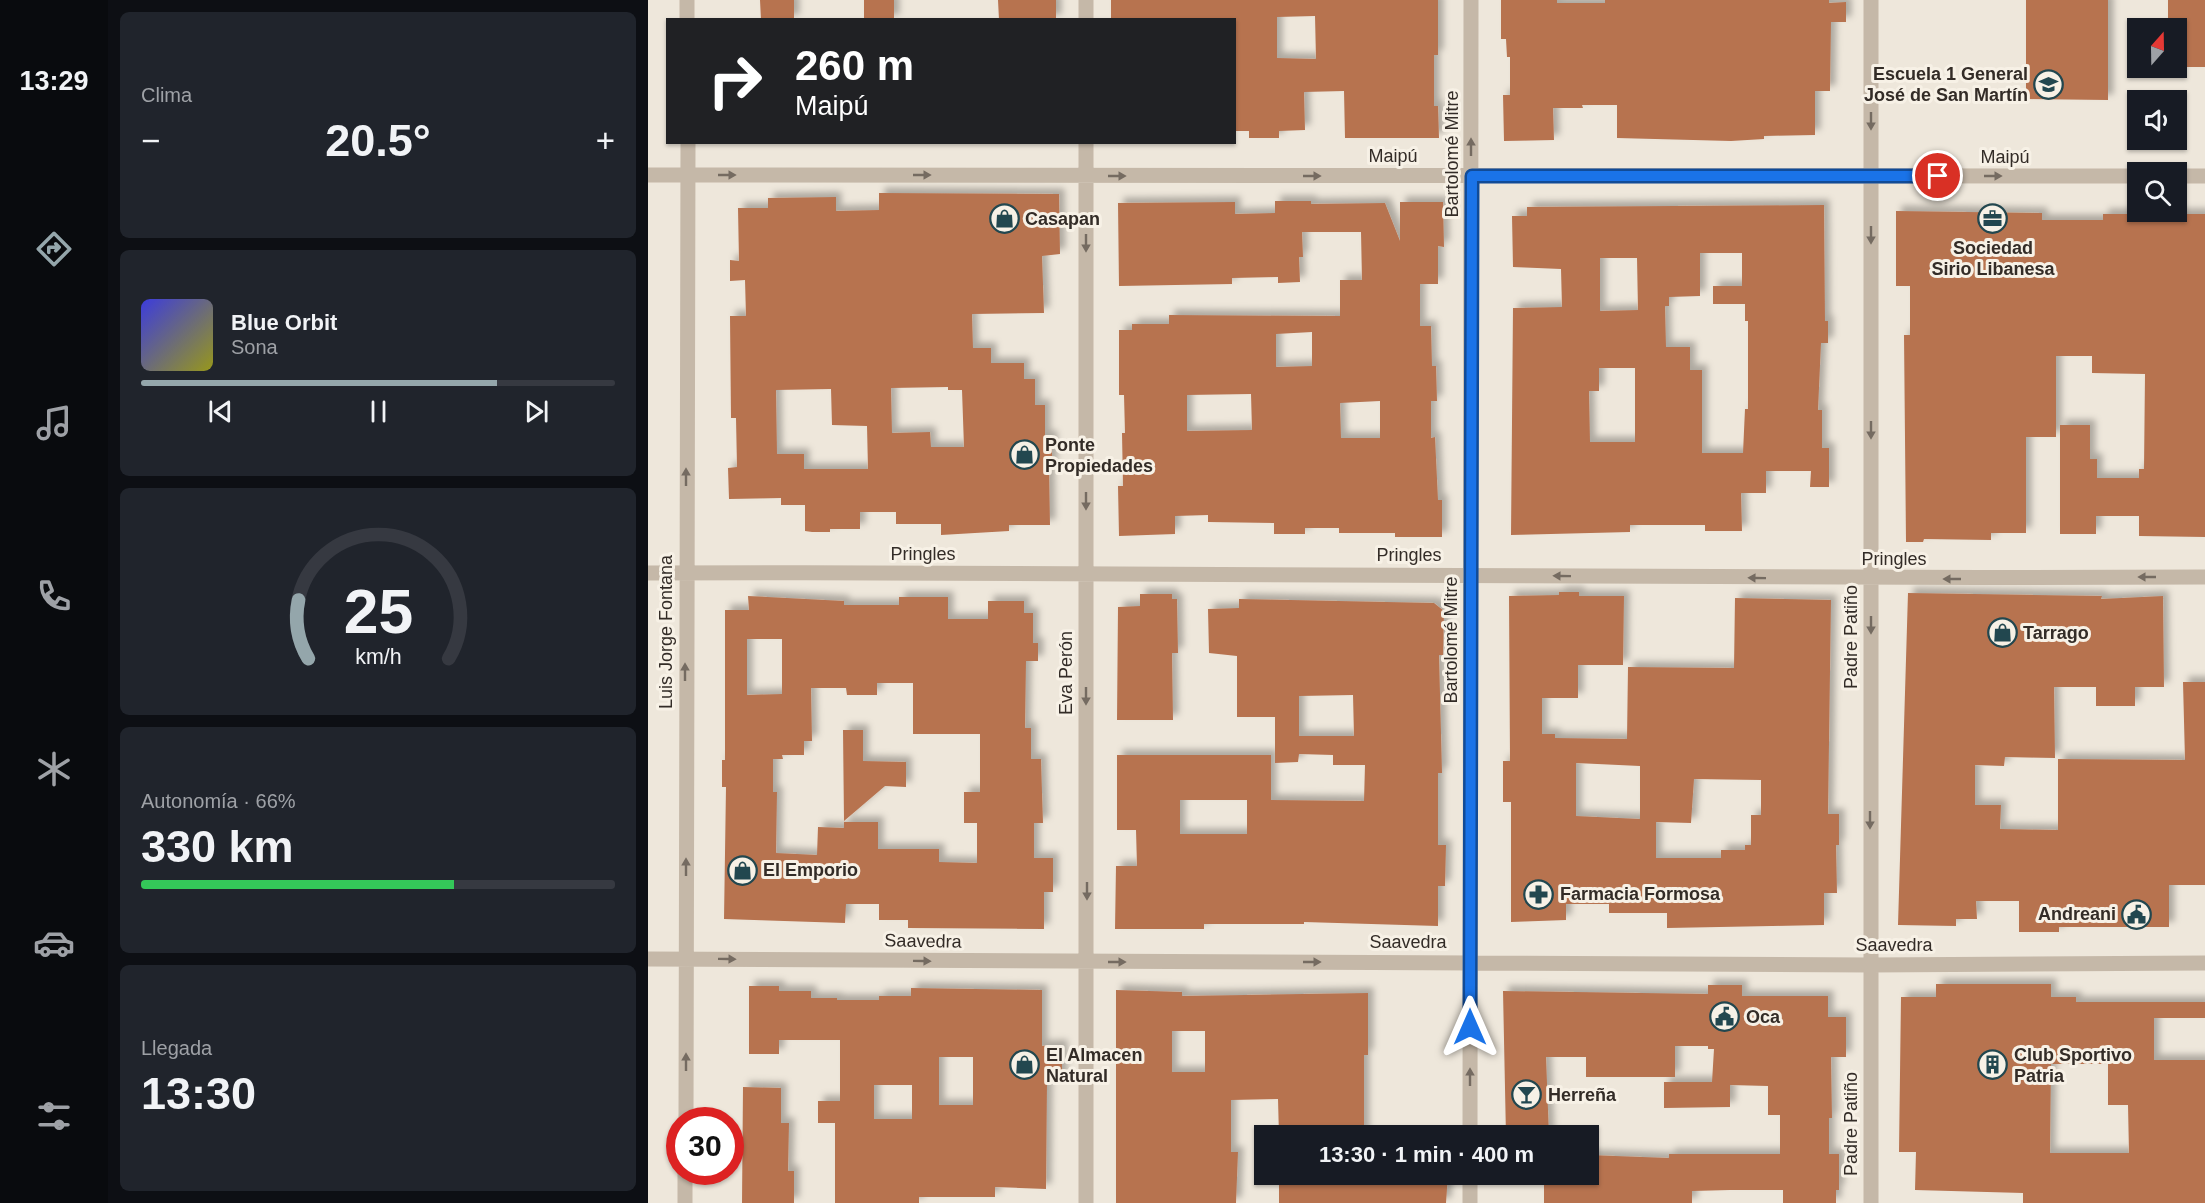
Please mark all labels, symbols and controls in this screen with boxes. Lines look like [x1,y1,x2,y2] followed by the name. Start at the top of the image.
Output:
[2127,18,2187,78] north arrow
[2127,18,2187,222] map controls
[696,42,774,120] icon: right
[795,42,914,89] text: 260 m
[1864,64,2028,105] place label: Escuela 1 General José de San Martín
[19,66,89,96] text: 13:29
[2033,68,2065,100] school or university icon: Escuela 1 General José de San Martín
[141,84,192,106] text: Clima
[1442,90,1462,218] street label: Bartolomé Mitre
[2127,90,2187,150] button: sound
[795,91,869,121] text: Maipú
[1866,112,1876,131] one-way arrow
[325,115,431,166] text: 20.5°
[141,122,160,159] text: −
[596,122,615,159] text: +
[1466,138,1476,157] one-way arrow
[1368,146,1418,166] street label: Maipú
[1980,147,2030,167] street label: Maipú
[1912,150,1963,201] pin
[1921,159,1954,192] icon: arrive
[2127,162,2187,222] button: search
[718,170,737,180] one-way arrow
[913,170,932,180] one-way arrow
[1108,171,1127,181] one-way arrow
[1303,171,1322,181] one-way arrow
[1984,171,2003,181] one-way arrow
[988,203,1020,235] shop icon: Casapan
[1977,203,2009,235] office icon: Sociedad Sirio Libanesa
[1025,209,1100,229] place label: Casapan
[1866,225,1876,244] one-way arrow
[33,228,75,270] icon: directions
[1081,233,1091,252] one-way arrow
[1931,238,2056,279] place label: Sociedad Sirio Libanesa
[231,310,337,335] text: Blue Orbit
[231,336,278,358] text: Sona
[204,395,237,428] icon: previous
[362,395,395,428] icon: pause
[520,395,553,428] icon: next
[33,402,75,444] icon: music
[1866,420,1876,439] one-way arrow
[1045,435,1153,476] place label: Ponte Propiedades
[1008,439,1040,471] shop icon: Ponte Propiedades
[681,468,691,487] one-way arrow
[1081,491,1091,510] one-way arrow
[890,544,956,564] street label: Pringles
[1376,545,1442,565] street label: Pringles
[1861,549,1927,569] street label: Pringles
[656,554,676,709] street label: Luis Jorge Fontana
[1552,571,1571,580] one-way arrow
[2137,572,2156,582] one-way arrow
[1747,573,1766,583] one-way arrow
[1942,574,1961,584] one-way arrow
[33,575,75,617] icon: phone
[1441,576,1461,704] street label: Bartolomé Mitre
[343,577,413,646] text: 25
[1841,585,1861,689] street label: Padre Patiño
[1866,615,1876,634] one-way arrow
[1986,617,2018,649] shop icon: Tarrago
[2023,623,2089,643] place label: Tarrago
[1056,631,1076,715] street label: Eva Perón
[355,645,401,669] text: km/h
[680,663,690,682] one-way arrow
[1081,686,1091,705] one-way arrow
[33,748,75,790] icon: climate
[141,790,296,812] text: Autonomía · 66%
[1865,810,1875,829] one-way arrow
[141,821,294,872] text: 330 km
[726,854,758,886] shop icon: El Emporio
[681,858,691,877] one-way arrow
[763,860,858,880] place label: El Emporio
[1523,878,1555,910] pharmacy icon: Farmacia Formosa
[1082,881,1092,900] one-way arrow
[1560,884,1721,904] place label: Farmacia Formosa
[2121,898,2153,930] public building icon: Andreani
[2038,904,2116,924] place label: Andreani
[33,922,75,964] icon: car
[884,930,963,952] street label: Saavedra
[1369,932,1448,952] street label: Saavedra
[1855,935,1934,955] street label: Saavedra
[718,954,737,964] one-way arrow
[913,956,932,965] one-way arrow
[1108,957,1127,967] one-way arrow
[1303,957,1322,967] one-way arrow
[1438,995,1502,1059] position arrow
[1709,1001,1741,1033] public building icon: Oca
[1746,1007,1781,1027] place label: Oca
[141,1037,212,1059] text: Llegada
[1046,1045,1142,1086] place label: El Almacen Natural
[2014,1045,2132,1086] place label: Club Sportivo Patria
[1009,1049,1041,1081] shop icon: El Almacen Natural
[1977,1049,2009,1081] building icon: Club Sportivo Patria
[681,1053,691,1072] one-way arrow
[141,1068,256,1119] text: 13:30
[1465,1068,1475,1087] one-way arrow
[1841,1072,1861,1176] street label: Padre Patiño
[1511,1079,1543,1111] bar icon: Herreña
[1548,1085,1617,1105] place label: Herreña
[33,1095,75,1137] icon: filters
[666,1107,744,1185] speed limit sign: 30
[1319,1142,1534,1167] text: 13:30 · 1 min · 400 m

